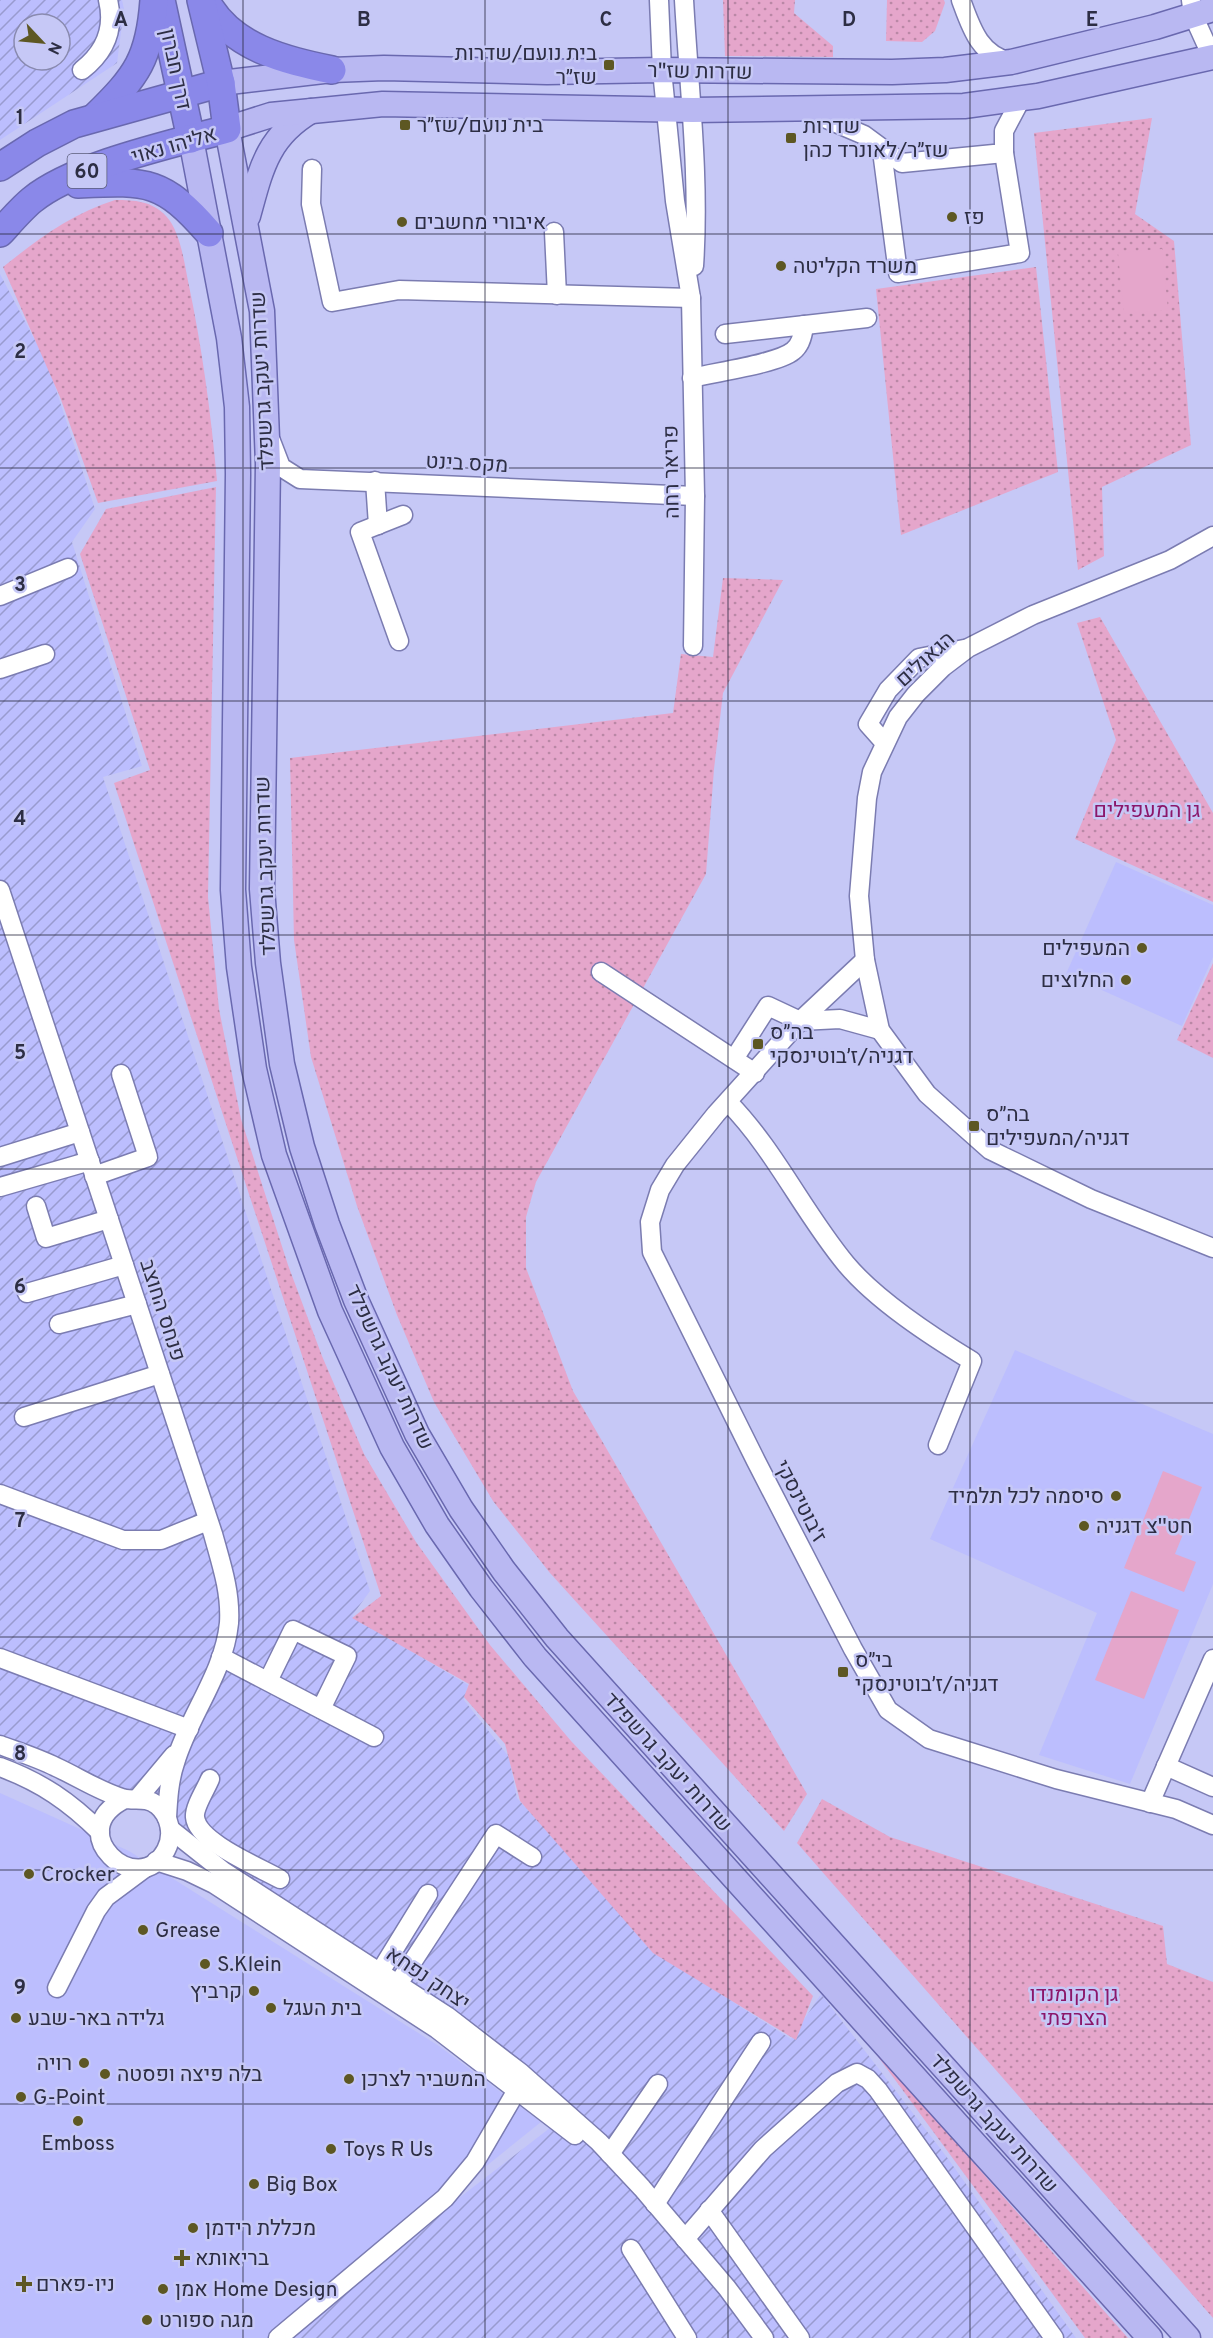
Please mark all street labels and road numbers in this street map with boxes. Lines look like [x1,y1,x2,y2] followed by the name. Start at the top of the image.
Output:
[153,26,196,113] street label: דרך חברון
[647,58,753,87] street label: שדרות שז"ר
[129,121,220,172] street label: אליהו נאוי
[68,154,106,188] road number: 60
[245,290,282,471] street label: שדרות יעקב גרשפלד
[658,425,687,519] street label: פריאר רחה
[425,449,509,480] street label: מקס בינט
[891,626,961,694] street label: הגאולים
[250,776,283,956] street label: שדרות יעקב גרשפלד
[132,1256,191,1365] street label: פנחס החוצב
[338,1280,439,1455] street label: שדרות יעקב גרשפלד
[767,1456,832,1547] street label: ז'בוטינסקי
[597,1687,737,1839] street label: שדרות יעקב גרשפלד
[380,1941,474,2017] street label: יצחק נפחא
[923,2048,1063,2200] street label: שדרות יעקב גרשפלד

